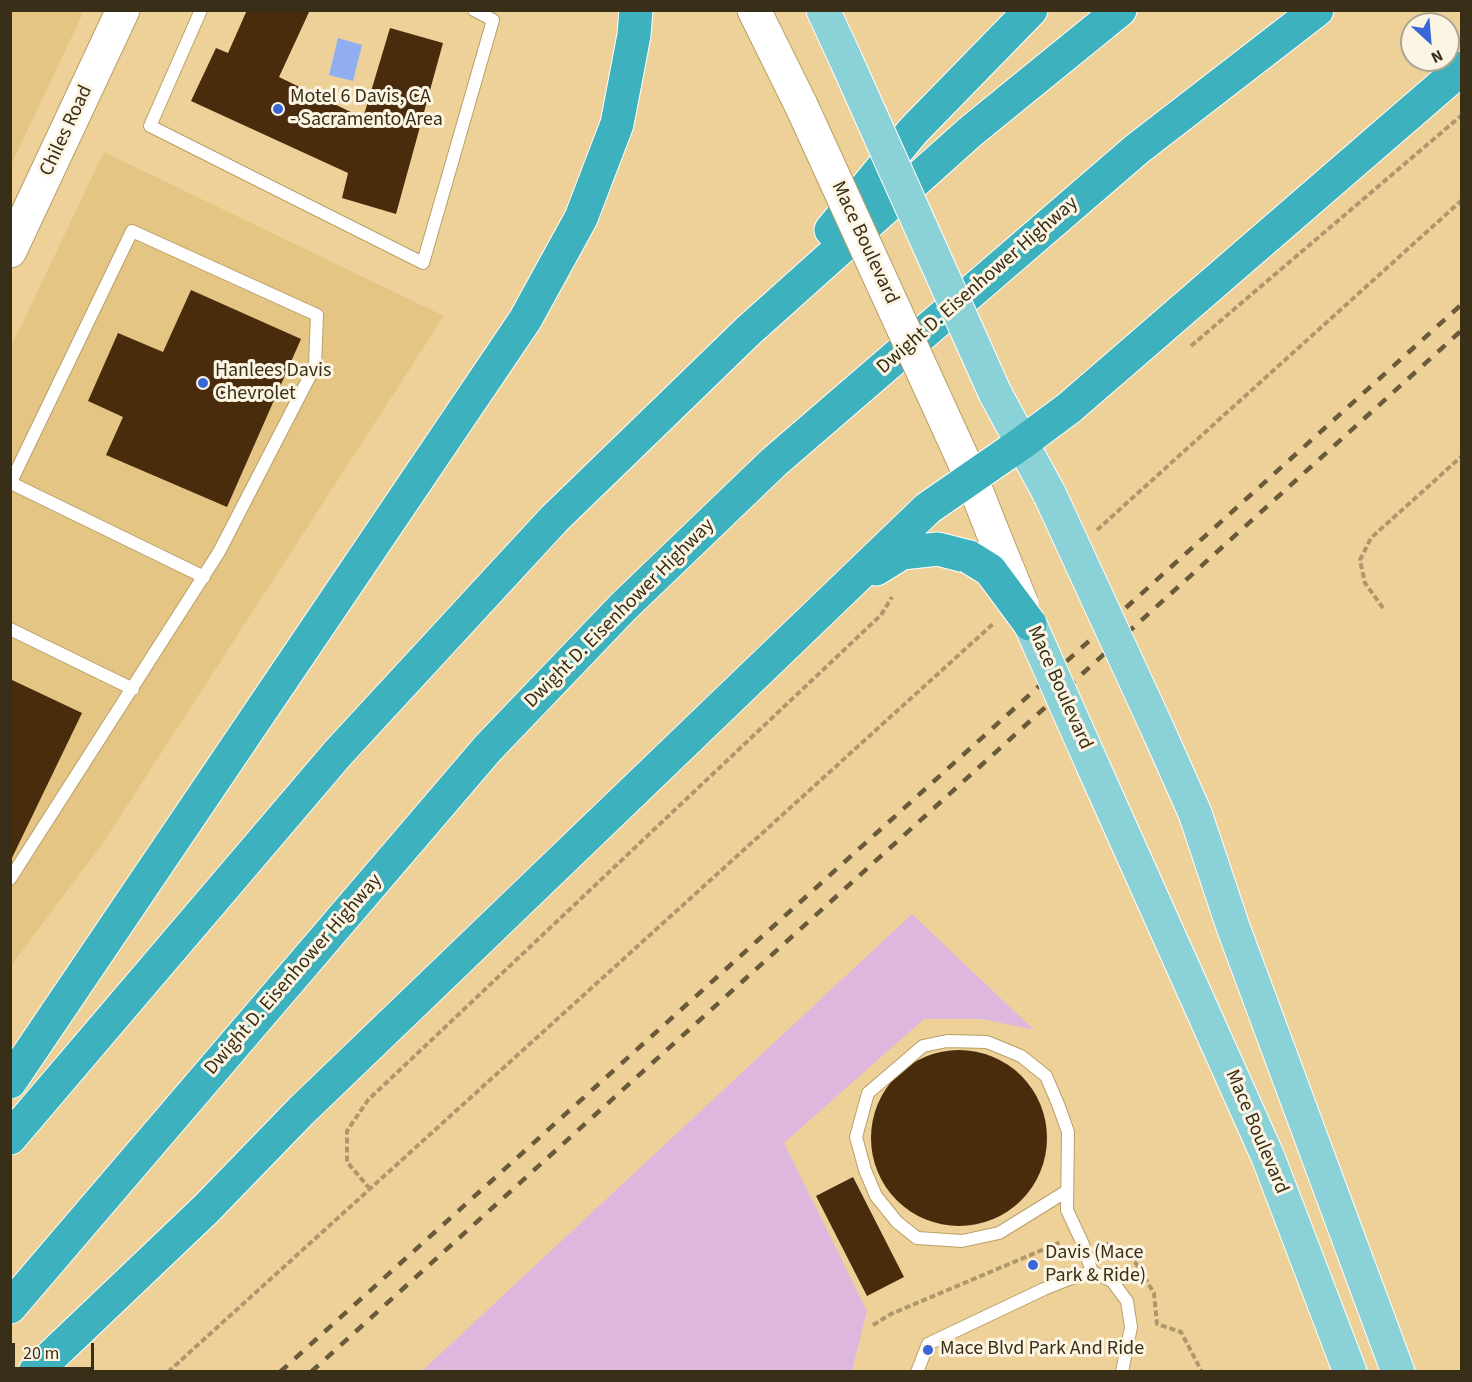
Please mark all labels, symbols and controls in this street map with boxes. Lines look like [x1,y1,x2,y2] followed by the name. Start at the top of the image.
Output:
[1400,12,1460,72] north arrow
[1427,44,1447,69] text: N
[36,82,98,180] street label: Chiles Road
[290,86,443,133] place label: Motel 6 Davis, CA - Sacramento Area
[271,102,285,116] marker: Motel 6 Davis, CA - Sacramento Area
[825,178,903,308] street label: Mace Boulevard
[873,192,1083,380] street label: Dwight D. Eisenhower Highway
[215,360,331,407] place label: Hanlees Davis Chevrolet
[196,376,210,390] marker: Hanlees Davis Chevrolet
[520,514,720,714] street label: Dwight D. Eisenhower Highway
[1021,623,1097,753] street label: Mace Boulevard
[200,870,388,1080] street label: Dwight D. Eisenhower Highway
[1219,1066,1293,1198] street label: Mace Boulevard
[1045,1242,1146,1289] place label: Davis (Mace Park & Ride)
[1026,1258,1040,1272] marker: Davis (Mace Park & Ride)
[15,1331,98,1369] scale bar
[940,1338,1144,1362] place label: Mace Blvd Park And Ride
[23,1341,59,1366] text: 20 m
[921,1343,935,1357] marker: Mace Blvd Park And Ride

